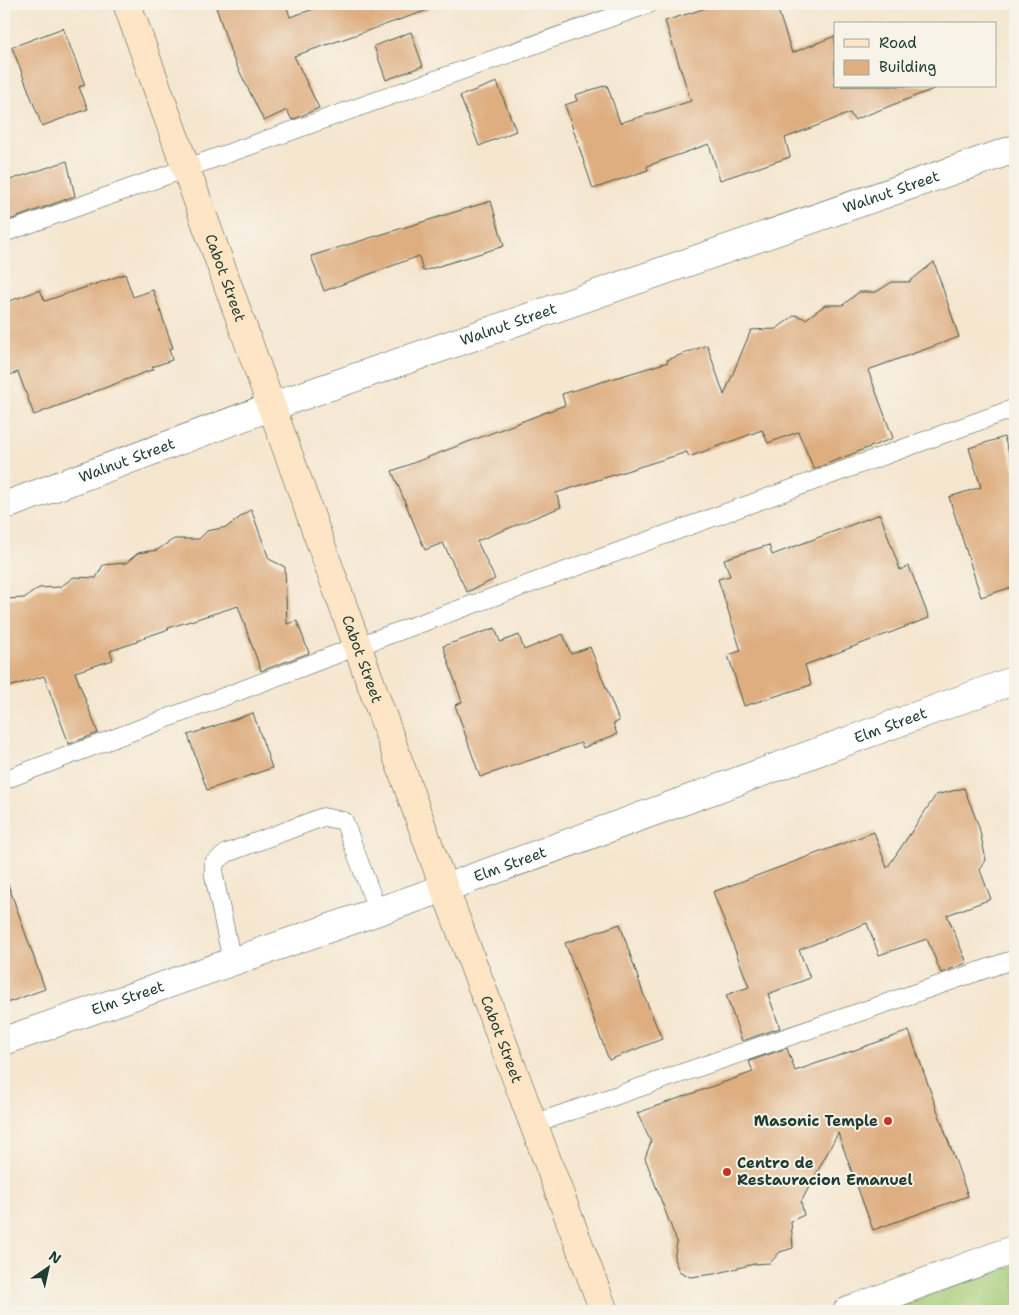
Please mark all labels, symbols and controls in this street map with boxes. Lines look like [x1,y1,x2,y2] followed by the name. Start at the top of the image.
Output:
[834,22,996,88] legend
[879,33,917,53] text: Road
[879,57,936,77] text: Building
[840,166,942,218] street label: Walnut Street
[200,231,250,325] street label: Cabot Street
[457,299,559,350] street label: Walnut Street
[76,433,178,487] street label: Walnut Street
[337,612,387,706] street label: Cabot Street
[851,703,930,748] street label: Elm Street
[471,842,549,887] street label: Elm Street
[89,976,167,1020] street label: Elm Street
[476,993,527,1086] street label: Cabot Street
[754,1111,878,1131] place label: Masonic Temple
[882,1115,894,1127] marker: Masonic Temple
[737,1153,913,1190] place label: Centro de Restauracion Emanuel
[721,1166,733,1178] marker: Centro de Restauracion Emanuel
[22,1242,72,1292] north arrow
[46,1247,65,1268] text: N

